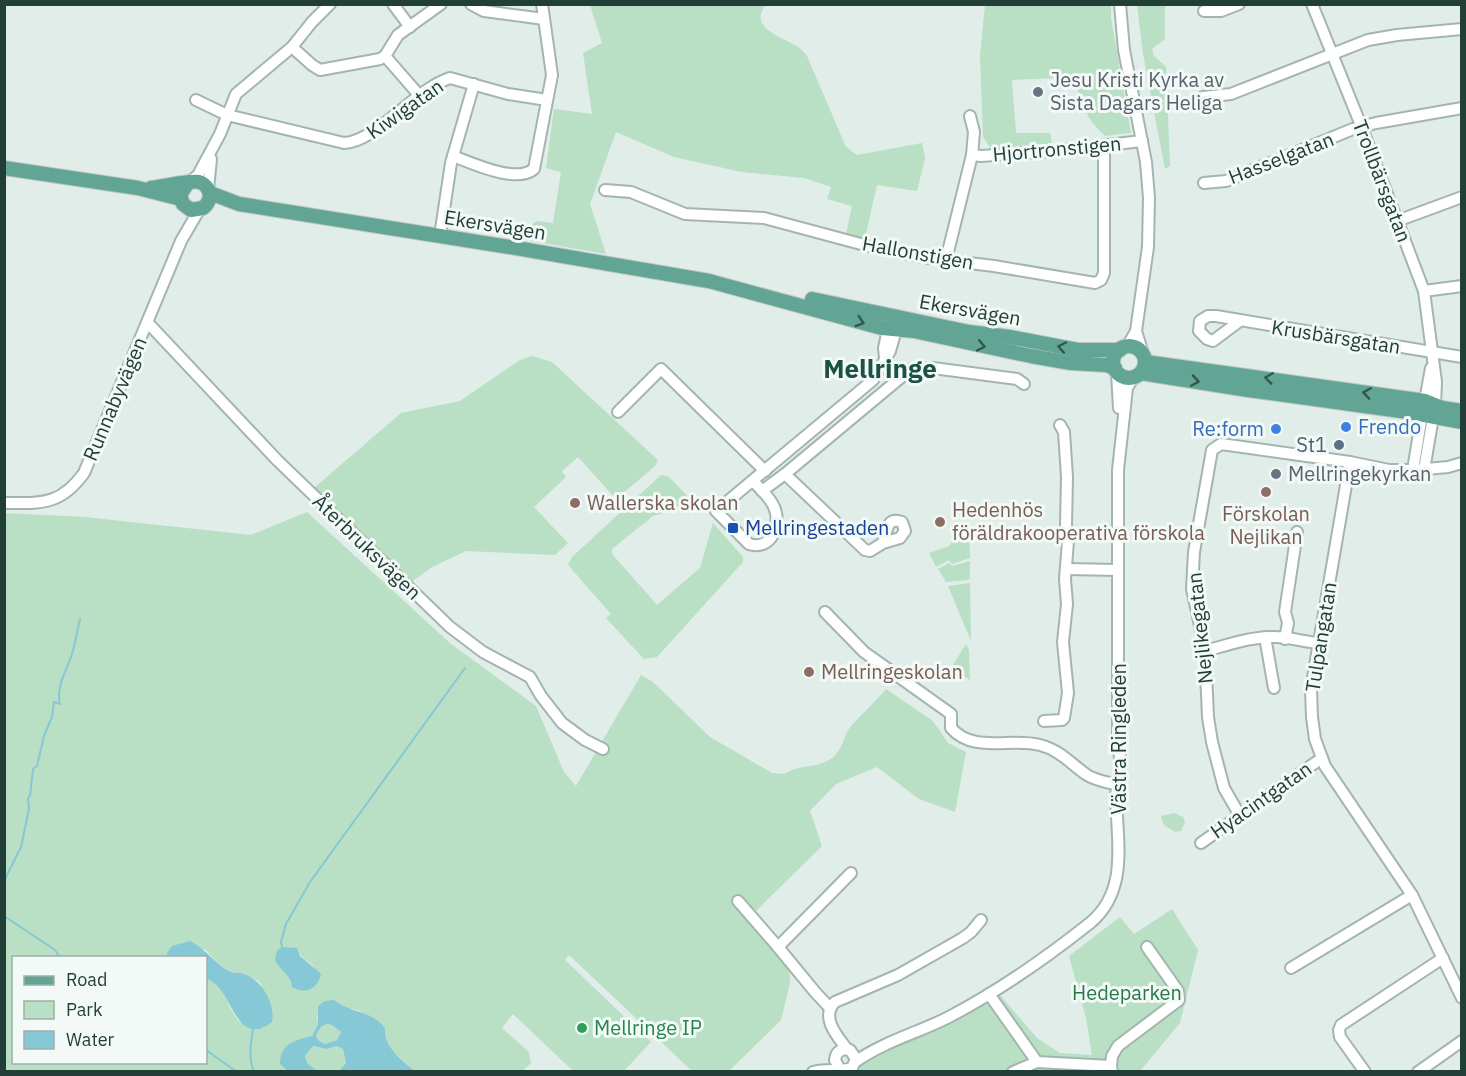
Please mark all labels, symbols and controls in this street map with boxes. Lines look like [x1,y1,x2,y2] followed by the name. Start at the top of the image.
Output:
[1050,66,1224,116] place label: Jesu Kristi Kyrka av Sista Dagars Heliga
[361,72,449,145] street label: Kiwigatan
[1031,85,1045,99] marker: Jesu Kristi Kyrka av Sista Dagars Heliga
[1347,116,1418,246] street label: Trollbärsgatan
[1224,125,1337,190] street label: Hasselgatan
[992,129,1122,168] street label: Hjortronstigen
[442,203,548,246] street label: Ekersvägen
[860,229,976,276] street label: Hallonstigen
[917,287,1023,332] street label: Ekersvägen
[1270,313,1403,360] street label: Krusbärsgatan
[854,315,865,328] one-way arrow
[76,333,153,465] street label: Runnabyvägen
[976,338,986,351] one-way arrow
[1057,341,1067,354] one-way arrow
[823,351,937,385] district label: Mellringe
[1264,372,1274,384] one-way arrow
[1190,375,1199,387] one-way arrow
[1362,387,1371,399] one-way arrow
[1358,413,1421,440] place label: Frendo
[1192,415,1264,442] place label: Re:form
[1339,420,1353,434] marker: Frendo
[1269,422,1283,436] marker: Re:form
[1296,431,1327,458] place label: St1
[1332,438,1346,452] marker: St1
[1288,460,1431,487] place label: Mellringekyrkan
[1269,467,1283,481] marker: Mellringekyrkan
[1259,485,1273,499] marker: Förskolan Nejlikan
[307,488,428,605] street label: Återbruksvägen
[587,489,739,516] place label: Wallerska skolan
[568,496,582,510] marker: Wallerska skolan
[952,496,1205,546] place label: Hedenhös föräldrakooperativa förskola
[1222,500,1310,550] place label: Förskolan Nejlikan
[745,514,889,541] place label: Mellringestaden
[933,515,947,529] marker: Hedenhös föräldrakooperativa förskola
[726,521,740,535] marker: Mellringestaden
[1180,571,1219,685] street label: Nejlikegatan
[1298,580,1343,694] street label: Tulpangatan
[821,658,963,685] place label: Mellringeskolan
[1105,663,1132,815] street label: Västra Ringleden
[802,665,816,679] marker: Mellringeskolan
[1205,755,1317,844] street label: Hyacintgatan
[12,956,207,1064] legend
[66,968,107,991] text: Road
[1072,979,1182,1006] park label: Hedeparken
[66,998,103,1021] text: Park
[594,1014,702,1041] place label: Mellringe IP
[575,1021,589,1035] marker: Mellringe IP
[66,1028,115,1051] text: Water

